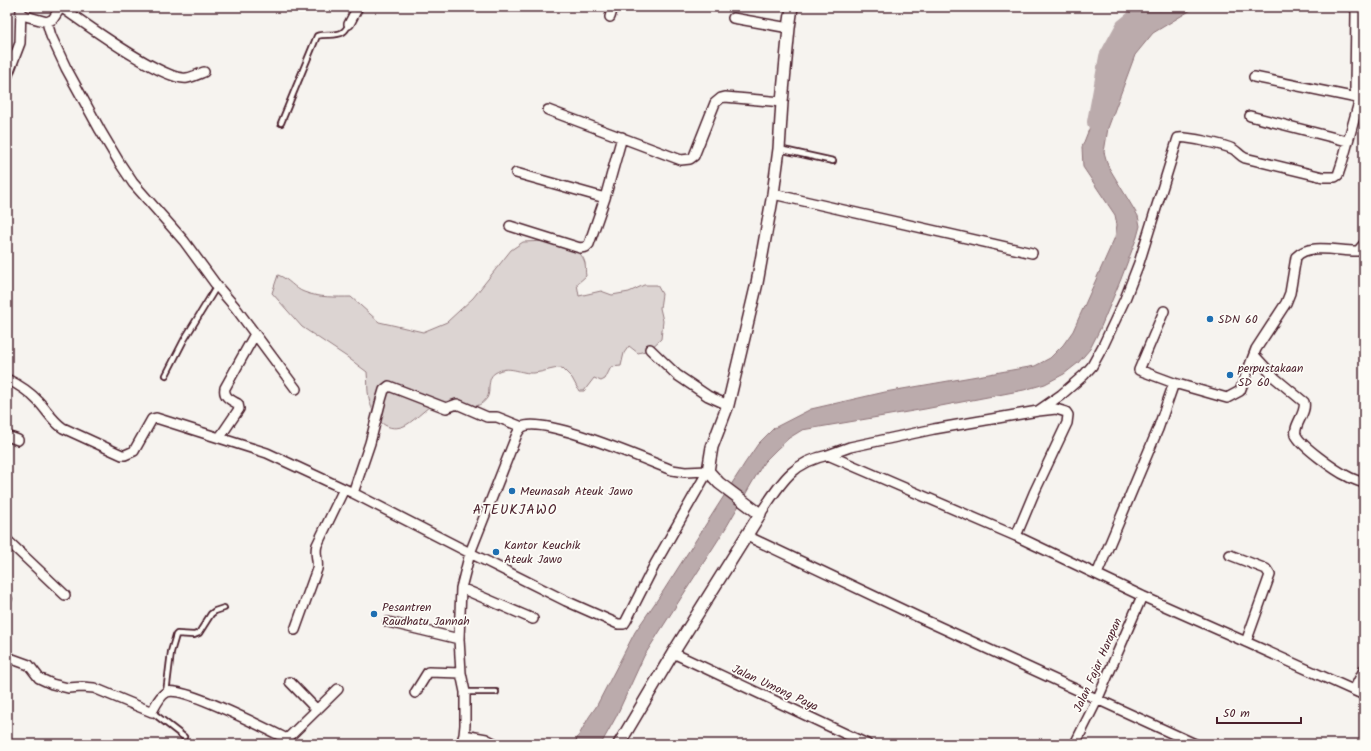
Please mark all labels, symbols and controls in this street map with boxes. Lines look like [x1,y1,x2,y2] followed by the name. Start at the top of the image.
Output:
[1218,310,1258,329] place label: SDN 60
[1205,314,1215,324] marker: SDN 60
[1237,359,1303,392] place label: perpustakaan SD 60
[1225,370,1235,380] marker: perpustakaan SD 60
[520,482,633,501] place label: Meunasah Ateuk Jawo
[507,486,517,496] marker: Meunasah Ateuk Jawo
[473,499,557,521] district label: ATEUKJAWO
[504,536,581,569] place label: Kantor Keuchik Ateuk Jawo
[491,547,501,557] marker: Kantor Keuchik Ateuk Jawo
[382,598,470,631] place label: Pesantren Raudhatu Jannah
[369,609,379,619] marker: Pesantren Raudhatu Jannah
[1069,615,1127,715] street label: Jalan Fajar Harapan
[729,660,822,717] street label: Jalan Umong Paya
[1217,699,1301,725] scale bar
[1223,704,1250,723] text: 50 m

